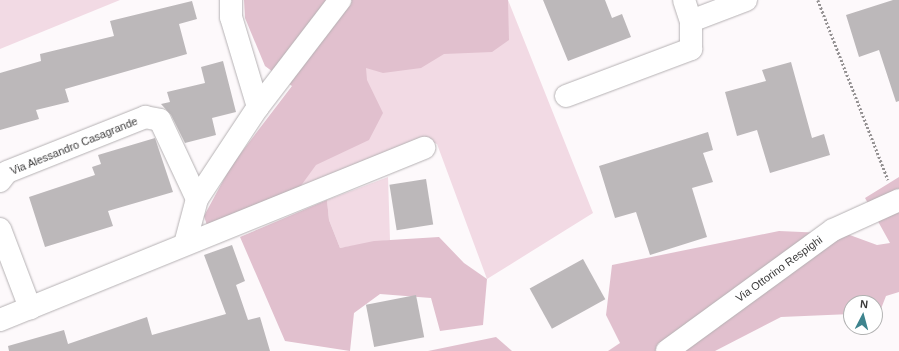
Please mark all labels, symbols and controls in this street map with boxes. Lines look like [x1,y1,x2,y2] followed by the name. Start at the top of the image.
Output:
[8,114,140,178] street label: Via Alessandro Casagrande
[733,233,825,305] street label: Via Ottorino Respighi
[843,295,883,335] north arrow
[860,298,869,310] text: N

